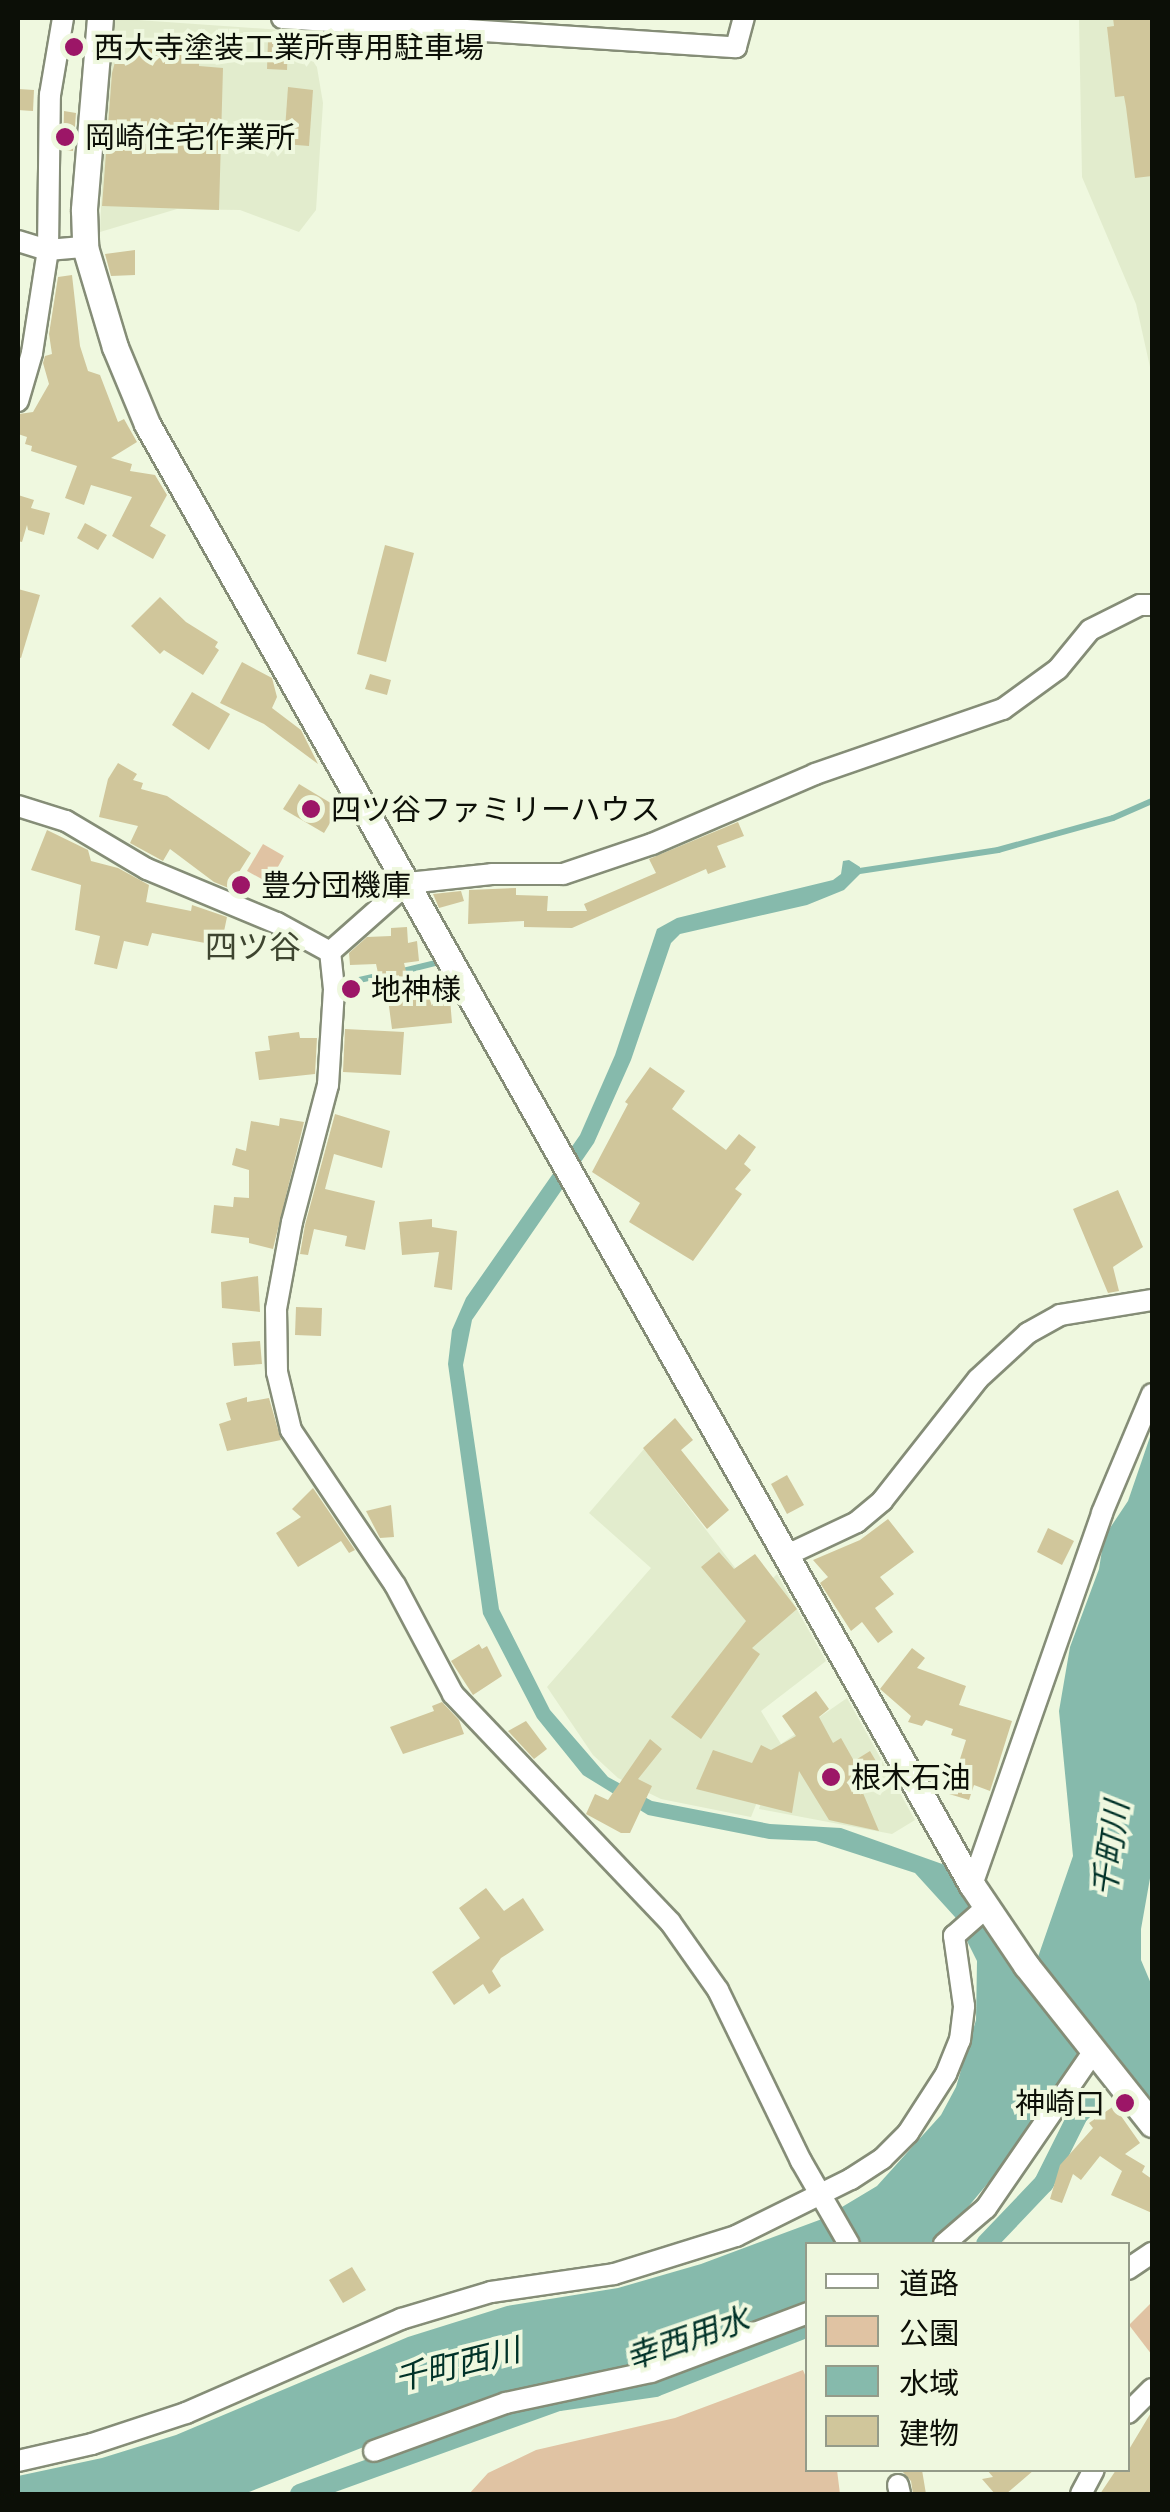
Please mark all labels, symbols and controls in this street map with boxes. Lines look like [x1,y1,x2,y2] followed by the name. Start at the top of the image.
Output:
[94,29,484,65] place label: 西大寺塗装工業所専用駐車場
[63,36,85,58] marker: 西大寺塗装工業所専用駐車場
[85,119,295,155] place label: 岡崎住宅作業所
[54,126,76,148] marker: 岡崎住宅作業所
[331,791,661,827] place label: 四ツ谷ファミリーハウス
[300,798,322,820] marker: 四ツ谷ファミリーハウス
[261,867,411,903] place label: 豊分団機庫
[230,874,252,896] marker: 豊分団機庫
[205,927,301,965] district label: 四ツ谷
[371,971,461,1007] place label: 地神様
[340,978,362,1000] marker: 地神様
[851,1759,971,1795] place label: 根木石油
[820,1766,842,1788] marker: 根木石油
[1084,1799,1136,1899] water label: 千町川
[1015,2085,1105,2121] place label: 神崎口
[1114,2092,1136,2114] marker: 神崎口
[805,2242,1130,2472] legend
[899,2263,959,2303] text: 道路
[620,2299,754,2377] water label: 幸西用水
[899,2313,959,2353] text: 公園
[390,2330,524,2398] water label: 千町西川
[899,2363,959,2403] text: 水域
[899,2413,959,2453] text: 建物

